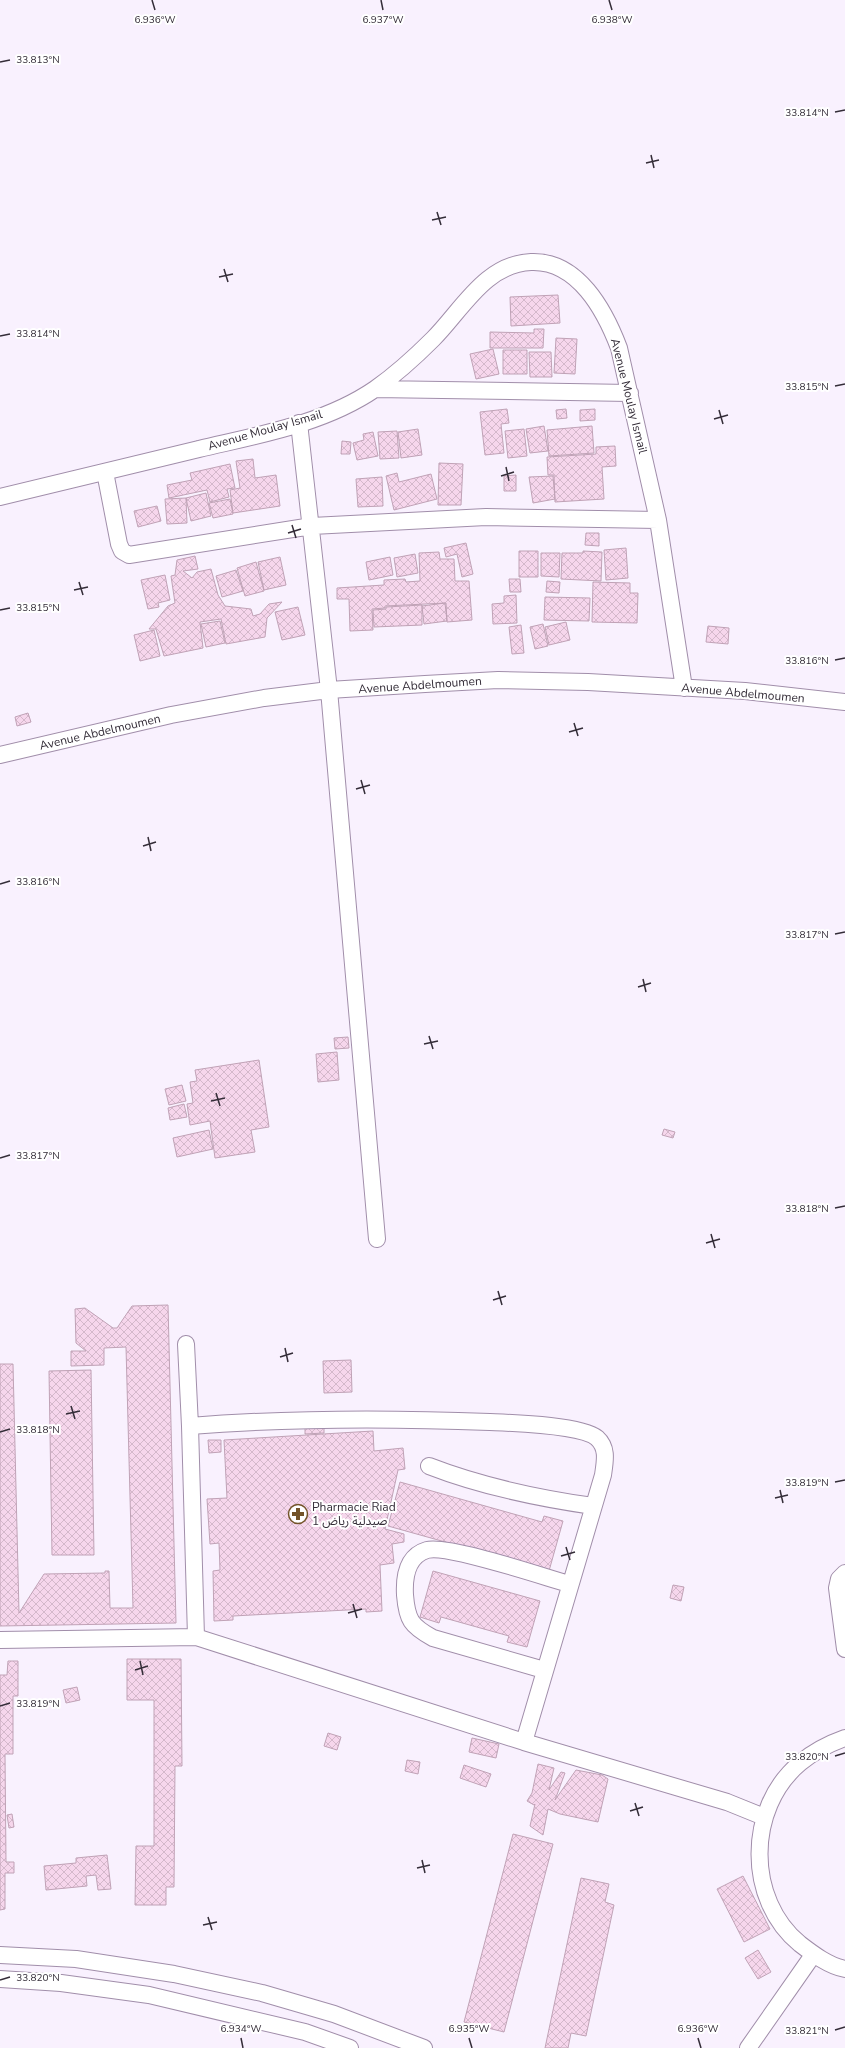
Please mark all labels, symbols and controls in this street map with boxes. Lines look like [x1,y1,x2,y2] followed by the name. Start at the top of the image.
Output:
[134,13,176,27] text: 6.936°W
[362,13,404,27] text: 6.937°W
[591,13,633,27] text: 6.938°W
[16,53,60,67] text: 33.813°N
[785,106,829,120] text: 33.814°N
[16,327,60,341] text: 33.814°N
[607,337,651,456] street label: Avenue Moulay Ismail
[785,380,829,394] text: 33.815°N
[206,406,325,454] street label: Avenue Moulay Ismail
[16,601,60,615] text: 33.815°N
[785,654,829,668] text: 33.816°N
[358,673,482,697] street label: Avenue Abdelmoumen
[681,680,805,706] street label: Avenue Abdelmoumen
[38,710,162,754] street label: Avenue Abdelmoumen
[16,875,60,889] text: 33.816°N
[785,928,829,942] text: 33.817°N
[16,1149,60,1163] text: 33.817°N
[785,1202,829,1216] text: 33.818°N
[16,1423,60,1437] text: 33.818°N
[785,1476,829,1490] text: 33.819°N
[312,1499,396,1529] place label: Pharmacie Riad 1 صيدلية رياض
[287,1503,309,1525] pharmacy icon: Pharmacie Riad 1 صيدلية رياض
[16,1697,60,1711] text: 33.819°N
[785,1750,829,1764] text: 33.820°N
[16,1971,60,1985] text: 33.820°N
[220,2022,262,2036] text: 6.934°W
[448,2022,490,2036] text: 6.935°W
[677,2022,719,2036] text: 6.936°W
[785,2024,829,2038] text: 33.821°N

